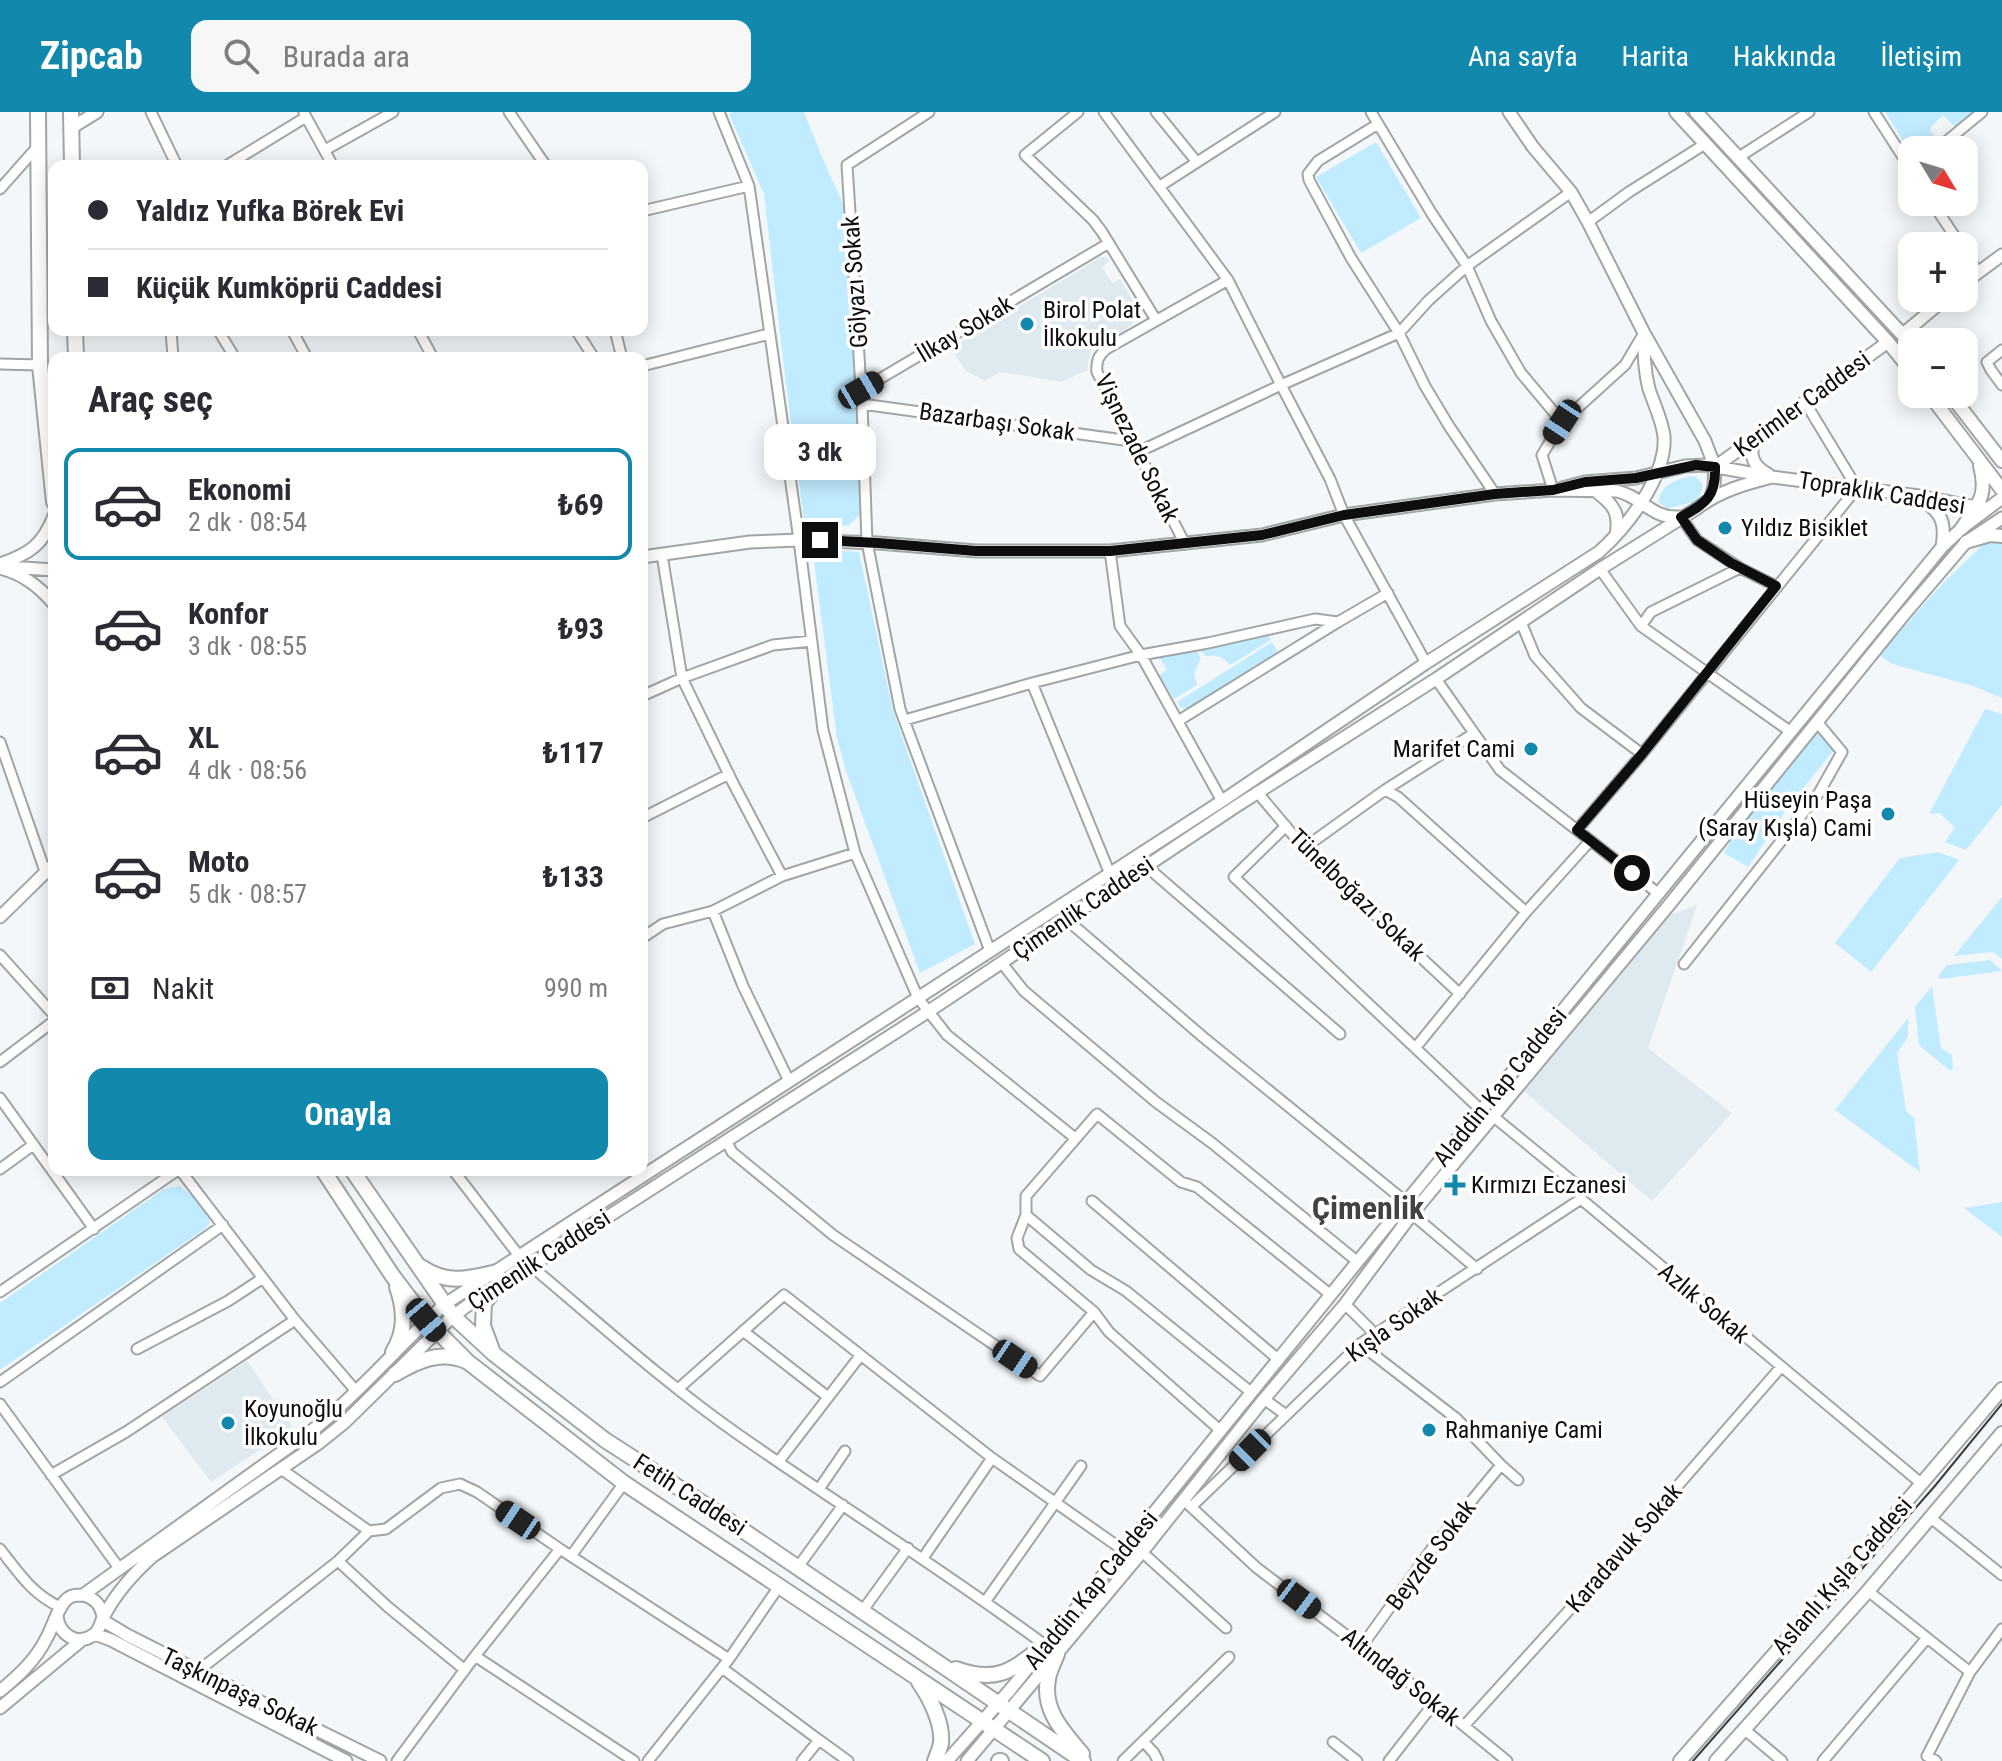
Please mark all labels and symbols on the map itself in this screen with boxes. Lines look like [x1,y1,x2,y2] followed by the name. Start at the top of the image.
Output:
[1898,136,1978,216] north arrow
[836,215,874,349] street label: Gölyazı Sokak
[912,289,1018,368] street label: İlkay Sokak
[1043,296,1141,352] place label: Birol Polat İlkokulu
[1018,315,1036,333] marker: Birol Polat İlkokulu
[1729,345,1875,463] street label: Kerimler Caddesi
[834,368,888,412] car
[1089,369,1185,527] street label: Vişnezade Sokak
[1539,395,1585,449] car
[917,397,1077,447] street label: Bazarbaşı Sokak
[764,424,876,480] callout: 3 dk
[1797,466,1967,520] street label: Topraklık Caddesi
[1741,514,1868,542] place label: Yıldız Bisiklet
[1716,519,1734,537] marker: Yıldız Bisiklet
[802,522,838,558] route end
[1393,735,1515,763] place label: Marifet Cami
[1522,740,1540,758] marker: Marifet Cami
[1698,786,1872,842] place label: Hüseyin Paşa (Saray Kışla) Cami
[1879,805,1897,823] marker: Hüseyin Paşa (Saray Kışla) Cami
[1283,823,1431,967] street label: Tünelboğazı Sokak
[1007,851,1159,965] street label: Çimenlik Caddesi
[1614,855,1650,891] route start
[1427,1002,1573,1172] street label: Aladdin Kap Caddesi
[1471,1171,1627,1199] place label: Kırmızı Eczanesi
[1446,1176,1464,1194] marker: Kırmızı Eczanesi
[1312,1189,1425,1227] district label: Çimenlik
[463,1204,615,1316] street label: Çimenlik Caddesi
[1653,1257,1755,1349] street label: Azlık Sokak
[1341,1282,1447,1368] street label: Kışla Sokak
[401,1294,451,1346] car
[988,1336,1042,1382] car
[244,1395,343,1451] place label: Koyunoğlu İlkokulu
[219,1414,237,1432] marker: Koyunoğlu İlkokulu
[1445,1416,1603,1444] place label: Rahmaniye Cami
[1420,1421,1438,1439] marker: Rahmaniye Cami
[1225,1425,1275,1475] car
[628,1448,752,1542] street label: Fetih Caddesi
[1560,1478,1688,1618] street label: Karadavuk Sokak
[1766,1492,1918,1660] street label: Aslanlı Kışla Caddesi
[1380,1494,1482,1616] street label: Beyzde Sokak
[491,1497,545,1543] car
[1018,1505,1164,1675] street label: Aladdin Kap Caddesi
[1273,1575,1325,1623] car
[1336,1622,1466,1732] street label: Altındağ Sokak
[157,1642,323,1742] street label: Taşkınpaşa Sokak

